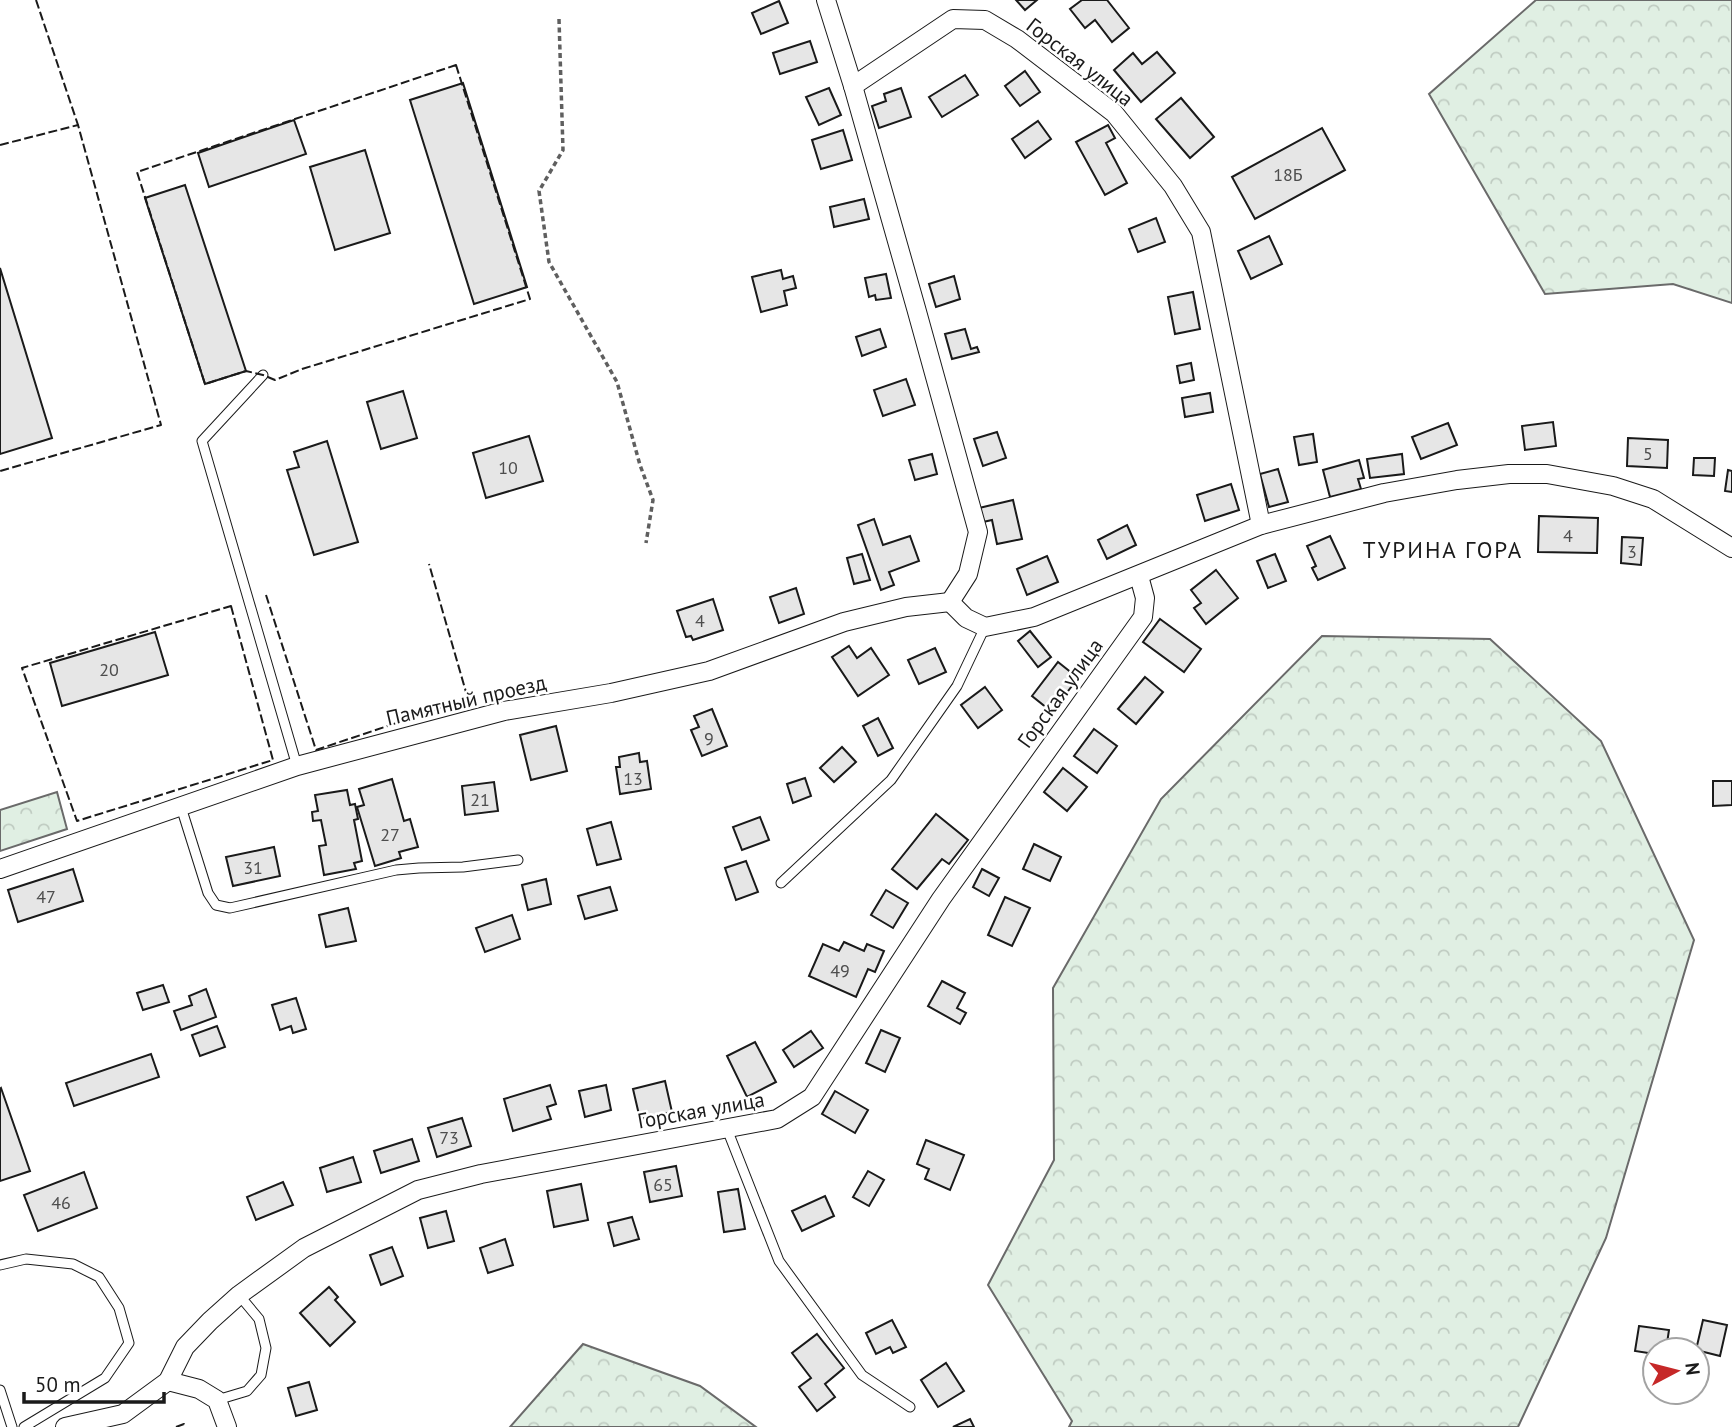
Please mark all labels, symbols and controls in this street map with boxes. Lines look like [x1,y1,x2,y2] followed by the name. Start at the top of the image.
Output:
[1021,12,1139,112] street label: Горская улица
[1273,163,1303,186] house number: 18Б
[1643,442,1653,465] house number: 5
[498,456,518,479] house number: 10
[1563,524,1573,547] house number: 4
[1363,535,1523,564] district label: ТУРИНА ГОРА
[1627,540,1637,563] house number: 3
[695,609,705,632] house number: 4
[1011,633,1109,753] street label: Горская улица
[99,658,119,681] house number: 20
[383,668,549,732] street label: Памятный проезд
[704,727,714,750] house number: 9
[623,767,643,790] house number: 13
[470,788,490,811] house number: 21
[380,823,400,846] house number: 27
[243,856,263,879] house number: 31
[36,885,56,908] house number: 47
[830,959,850,982] house number: 49
[635,1086,767,1134] street label: Горская улица
[439,1126,459,1149] house number: 73
[653,1173,673,1196] house number: 65
[51,1191,71,1214] house number: 46
[1641,1336,1711,1406] north arrow
[24,1360,164,1404] scale bar
[1680,1361,1706,1377] text: N
[35,1371,81,1398] text: 50 m

